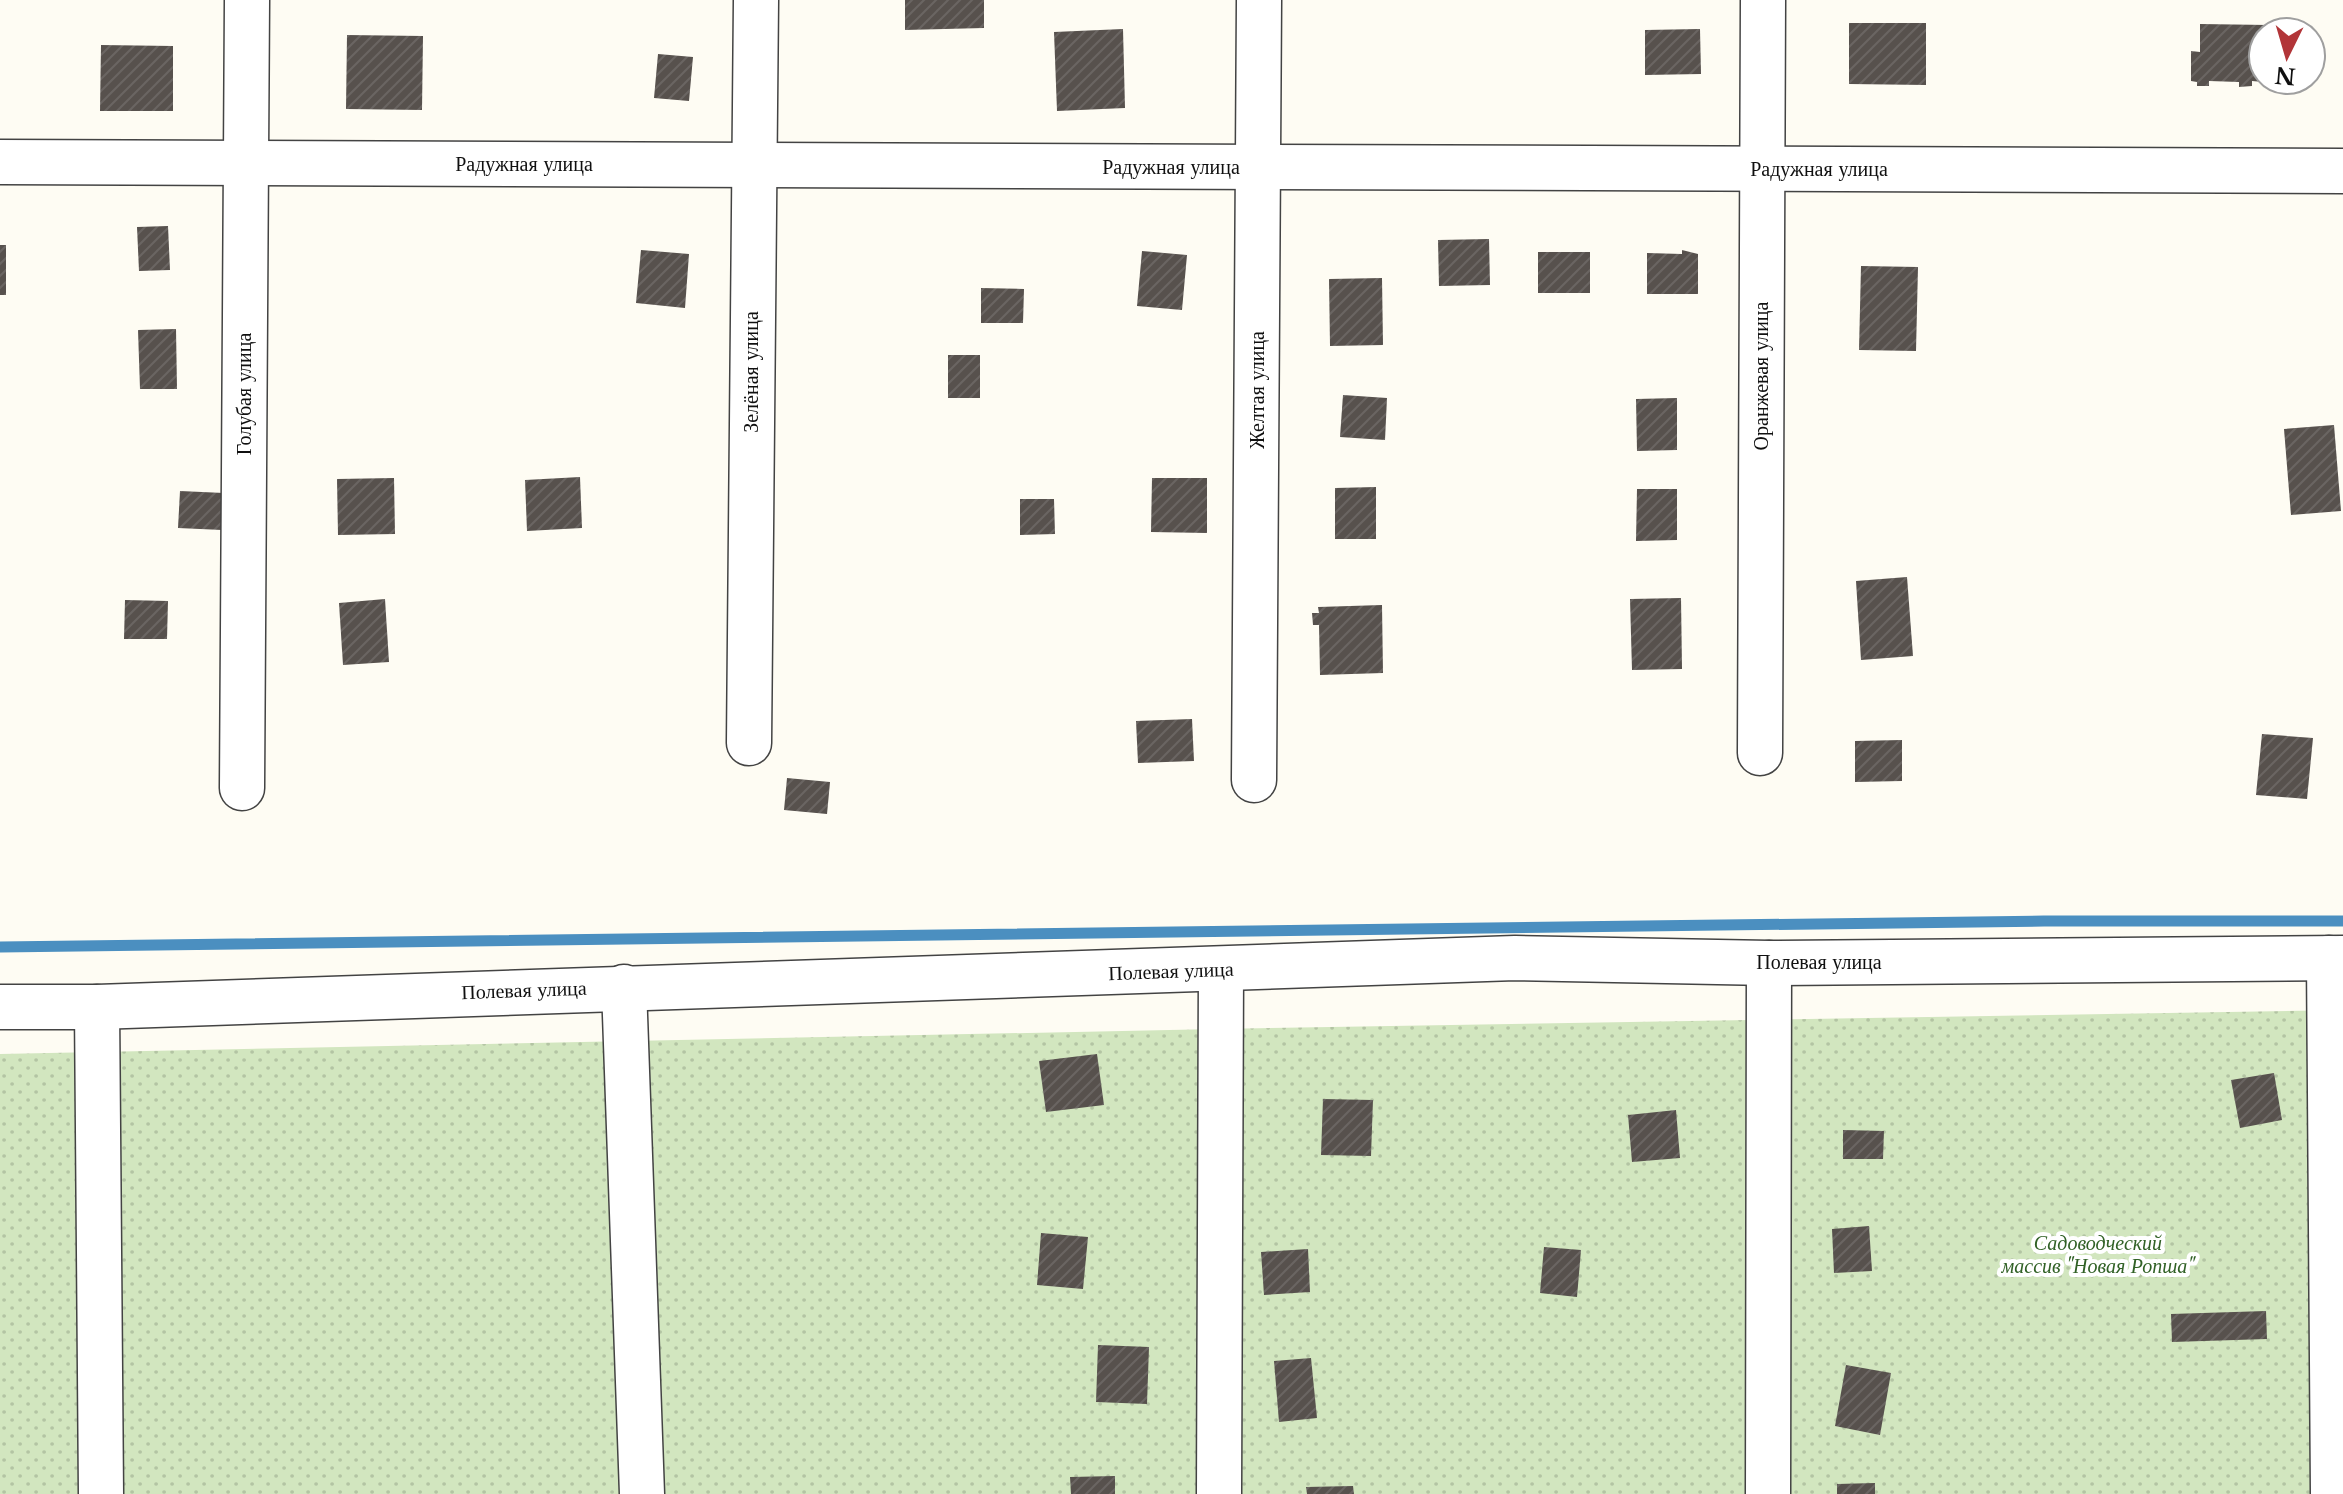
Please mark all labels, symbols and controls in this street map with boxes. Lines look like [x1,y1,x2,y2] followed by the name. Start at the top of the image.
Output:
[2247,16,2327,96] north arrow
[2274,61,2297,90] text: N
[455,152,593,176] street label: Радужная улица
[1102,155,1240,179] street label: Радужная улица
[1750,157,1888,181] street label: Радужная улица
[1749,301,1773,450] street label: Оранжевая улица
[739,311,763,433] street label: Зелёная улица
[1245,331,1269,449] street label: Желтая улица
[232,333,256,455] street label: Голубая улица
[1756,950,1882,974] street label: Полевая улица
[1108,957,1234,985] street label: Полевая улица
[461,976,587,1004] street label: Полевая улица
[2000,1231,2196,1278] park label: Садоводческий массив "Новая Ропша"

